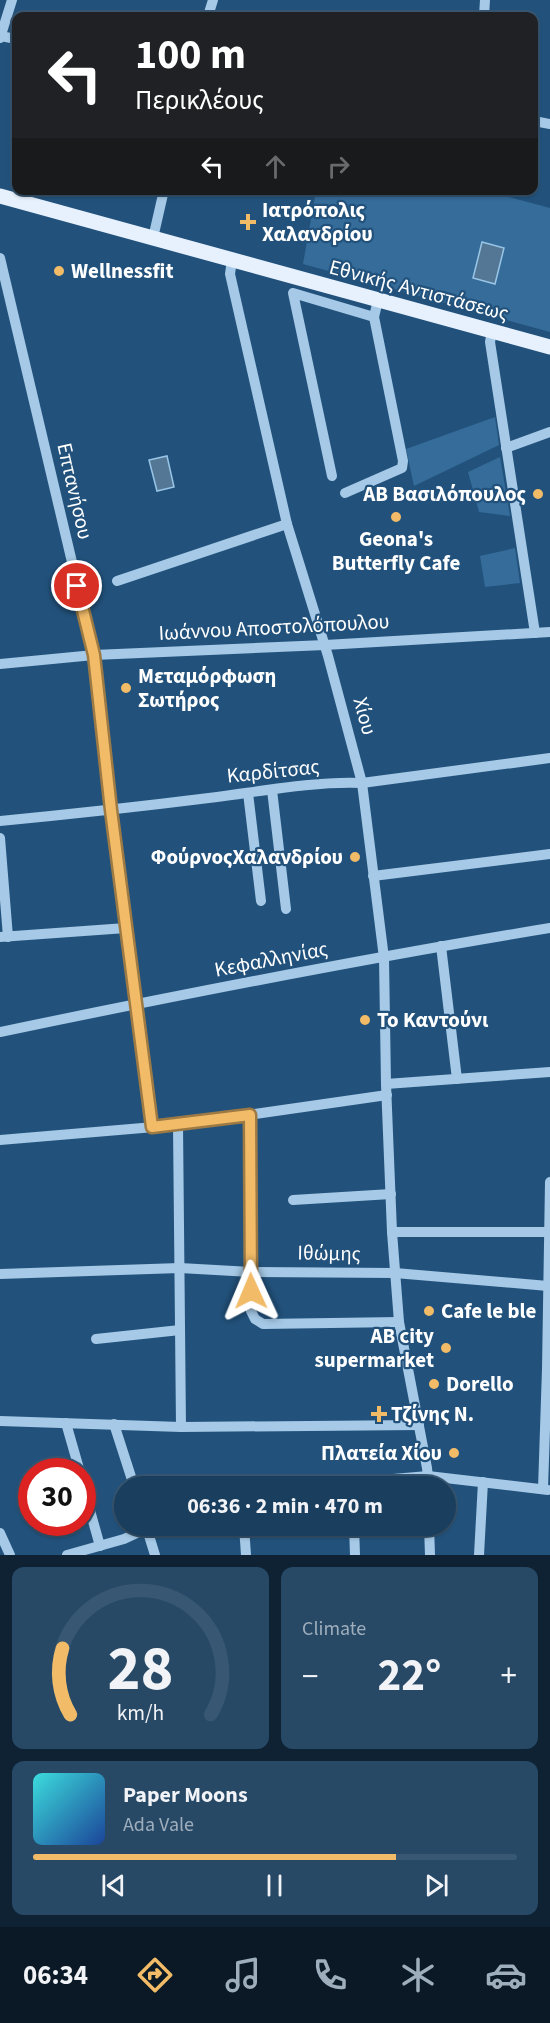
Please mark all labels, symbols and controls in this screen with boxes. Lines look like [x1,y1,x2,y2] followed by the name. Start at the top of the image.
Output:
[135,25,246,85] text: 100 m
[36,36,114,114] icon: left
[135,81,264,120] text: Περικλέους
[196,150,229,183] icon: left
[259,150,292,183] icon: ahead
[322,150,355,183] icon: right
[262,195,373,249] place label: Ιατρόπολις Χαλανδρίου
[239,213,257,231] marker: Ιατρόπολις Χαλανδρίου
[326,252,512,328] street label: Εθνικής Αντιστάσεως
[71,256,173,286] place label: Wellnessfit
[52,264,66,278] marker: Wellnessfit
[49,440,101,542] street label: Επτανήσου
[362,479,527,509] place label: ΑΒ Βασιλόπουλος
[531,487,545,501] marker: ΑΒ Βασιλόπουλος
[389,510,403,524] marker: Geona's Butterfly Cafe
[332,524,460,578] place label: Geona's Butterfly Cafe
[51,560,102,611] pin
[60,569,93,602] icon: arrive
[158,606,390,648] street label: Ιωάννου Αποστολόπουλου
[138,661,276,715] place label: Μεταμόρφωση Σωτήρος
[119,681,133,695] marker: Μεταμόρφωση Σωτήρος
[346,694,384,738] street label: Χίου
[225,751,321,791] street label: Καρδίτσας
[151,842,343,872] place label: ΦούρνοςΧαλανδρίου
[348,850,362,864] marker: ΦούρνοςΧαλανδρίου
[212,933,330,985] street label: Κεφαλληνίας
[377,1005,489,1035] place label: Το Καντούνι
[358,1013,372,1027] marker: Το Καντούνι
[297,1237,361,1269] street label: Ιθώμης
[219,1259,283,1323] position arrow
[441,1296,536,1326] place label: Cafe le ble
[422,1304,436,1318] marker: Cafe le ble
[314,1321,434,1375] place label: AB city supermarket
[439,1341,453,1355] marker: AB city supermarket
[446,1369,514,1399] place label: Dorello
[427,1377,441,1391] marker: Dorello
[391,1399,474,1429] place label: Τζίνης Ν.
[372,1407,386,1421] marker: Τζίνης Ν.
[321,1438,442,1468] place label: Πλατεία Χίου
[447,1446,461,1460] marker: Πλατεία Χίου
[18,1458,96,1536] speed limit sign: 30
[187,1490,383,1522] text: 06:36 · 2 min · 470 m
[302,1615,366,1643] text: Climate
[108,1625,173,1714] text: 28
[378,1644,441,1708] text: 22°
[302,1653,318,1700] text: −
[501,1653,517,1700] text: +
[117,1698,164,1729] text: km/h
[123,1779,248,1811] text: Paper Moons
[123,1811,194,1839] text: Ada Vale
[97,1869,130,1902] icon: previous
[258,1869,291,1902] icon: pause
[420,1869,453,1902] icon: next
[134,1954,176,1996] icon: directions
[222,1954,264,1996] icon: music
[309,1954,351,1996] icon: phone
[397,1954,439,1996] icon: climate
[485,1954,527,1996] icon: car
[23,1956,88,1995] text: 06:34

